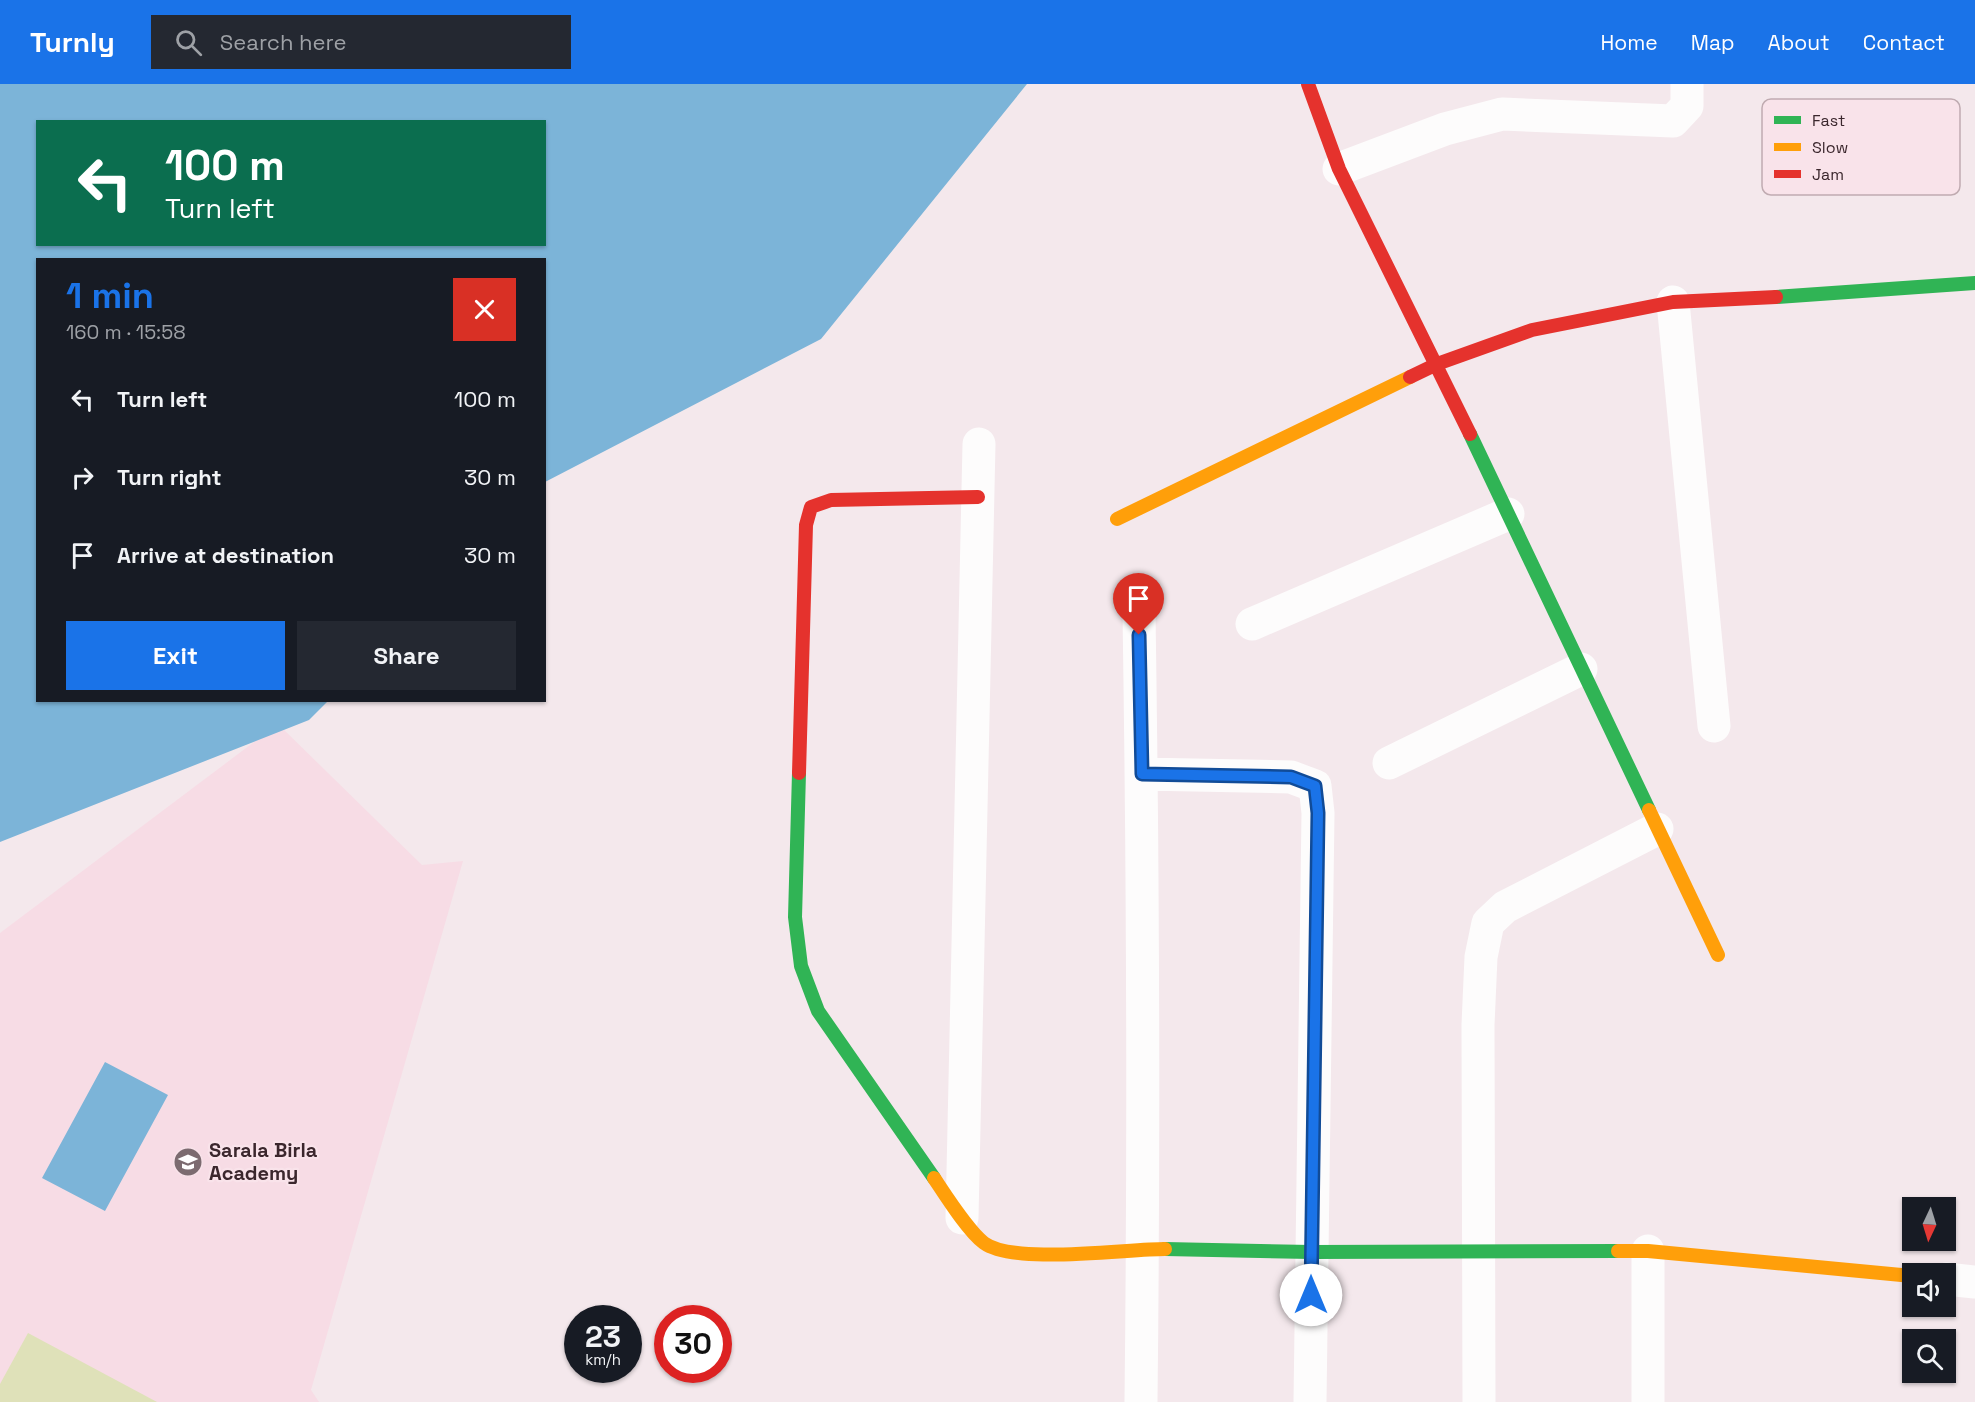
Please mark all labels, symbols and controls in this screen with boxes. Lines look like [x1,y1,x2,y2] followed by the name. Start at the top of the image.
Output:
[151,15,571,69] search box
[30,24,115,60] text: Turnly
[172,26,205,59] icon: search
[220,28,347,56] text: Search here
[1600,29,1658,56] text: Home
[1691,29,1735,56] text: Map
[1768,29,1830,56] text: About
[1863,29,1945,56] text: Contact
[1762,99,1960,195] legend
[1812,110,1845,131] text: Fast
[1812,137,1848,158] text: Slow
[165,139,285,192] text: 100 m
[66,144,144,222] icon: left
[1812,164,1844,185] text: Jam
[165,191,275,226] text: Turn left
[66,273,154,319] text: 1 min
[453,278,516,341] button: close
[66,319,186,345] text: 160 m · 15:58
[66,383,99,416] icon: left
[117,385,207,413] text: Turn left
[454,385,516,413] text: 100 m
[66,461,99,494] icon: right
[117,463,222,491] text: Turn right
[464,463,516,491] text: 30 m
[66,539,99,572] icon: arrive
[117,541,334,569] text: Arrive at destination
[464,541,516,569] text: 30 m
[1113,573,1164,635] pin
[1122,582,1155,615] icon: arrive
[66,621,285,690] button: Exit
[297,621,516,690] button: Share
[209,1137,318,1186] place label: Sarala Birla Academy
[172,1146,204,1178] school or university icon: Sarala Birla Academy
[1902,1197,1956,1251] north arrow
[1902,1197,1956,1383] map controls
[1279,1263,1343,1327] position arrow
[1902,1263,1956,1317] button: sound
[654,1305,732,1383] speed limit sign: 30
[585,1317,621,1356] text: 23
[1902,1329,1956,1383] button: search
[585,1350,621,1369] text: km/h

